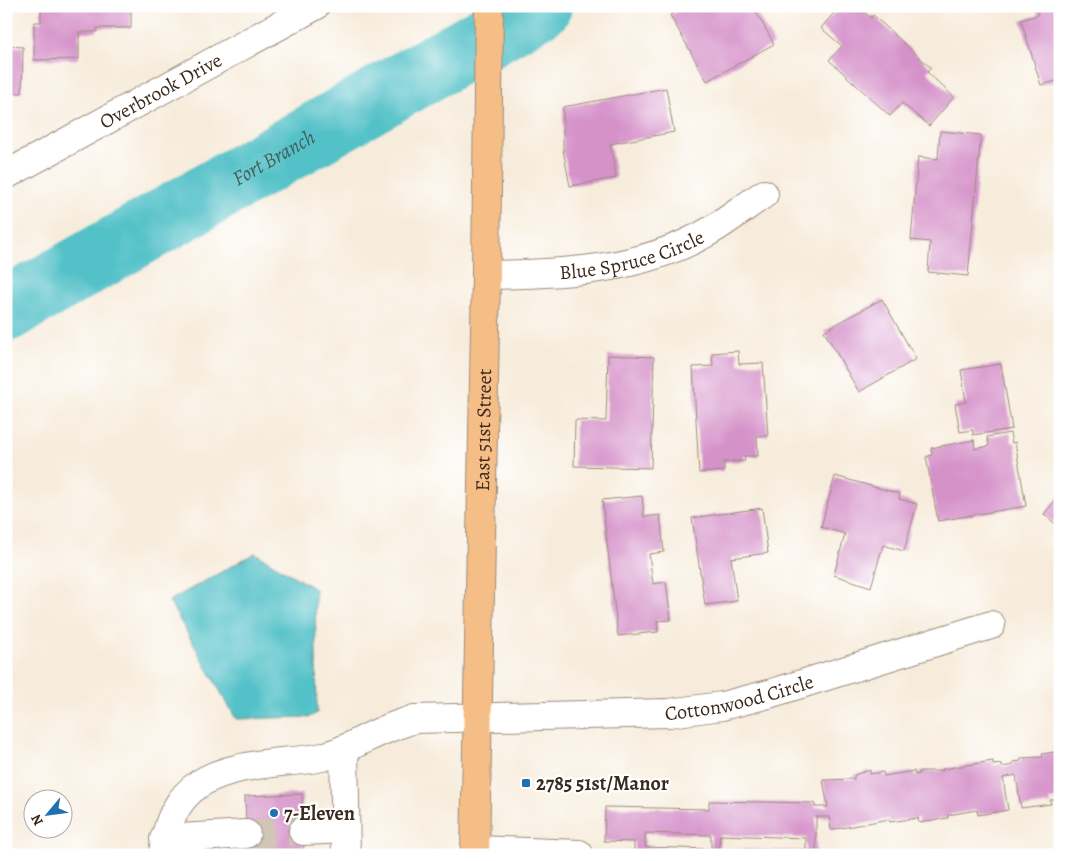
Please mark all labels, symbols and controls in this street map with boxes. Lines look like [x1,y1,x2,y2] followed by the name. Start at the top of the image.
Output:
[94,46,226,135] street label: Overbrook Drive
[227,123,320,192] water label: Fort Branch
[558,223,709,286] street label: Blue Spruce Circle
[468,368,498,492] street label: East 51st Street
[663,668,817,727] street label: Cottonwood Circle
[536,770,669,797] place label: 2785 51st/Manor
[520,777,532,789] marker: 2785 51st/Manor
[22,788,72,838] north arrow
[284,800,355,827] place label: 7-Eleven
[268,807,280,819] marker: 7-Eleven
[26,811,48,829] text: N

